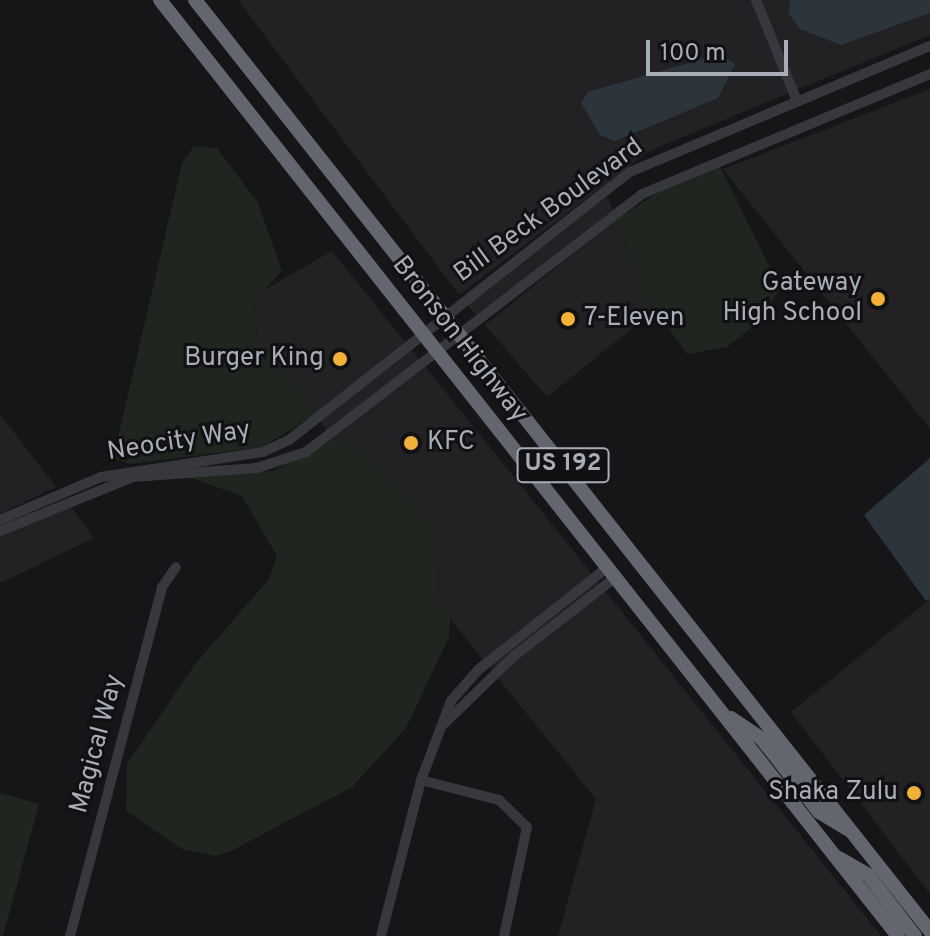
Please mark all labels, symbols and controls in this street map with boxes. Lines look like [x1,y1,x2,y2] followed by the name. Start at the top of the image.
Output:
[650,24,792,74] scale bar
[660,39,726,69] text: 100 m
[449,132,649,290] street label: Bill Beck Boulevard
[384,251,534,429] street label: Bronson Highway
[722,268,862,330] place label: Gateway High School
[869,290,887,308] marker: Gateway High School
[584,303,684,335] place label: 7-Eleven
[559,310,577,328] marker: 7-Eleven
[184,343,324,375] place label: Burger King
[331,350,349,368] marker: Burger King
[105,415,253,469] street label: Neocity Way
[427,427,475,459] place label: KFC
[402,434,420,452] marker: KFC
[515,445,611,485] road number: US 192
[64,671,132,817] street label: Magical Way
[768,777,898,809] place label: Shaka Zulu
[905,784,923,802] marker: Shaka Zulu

